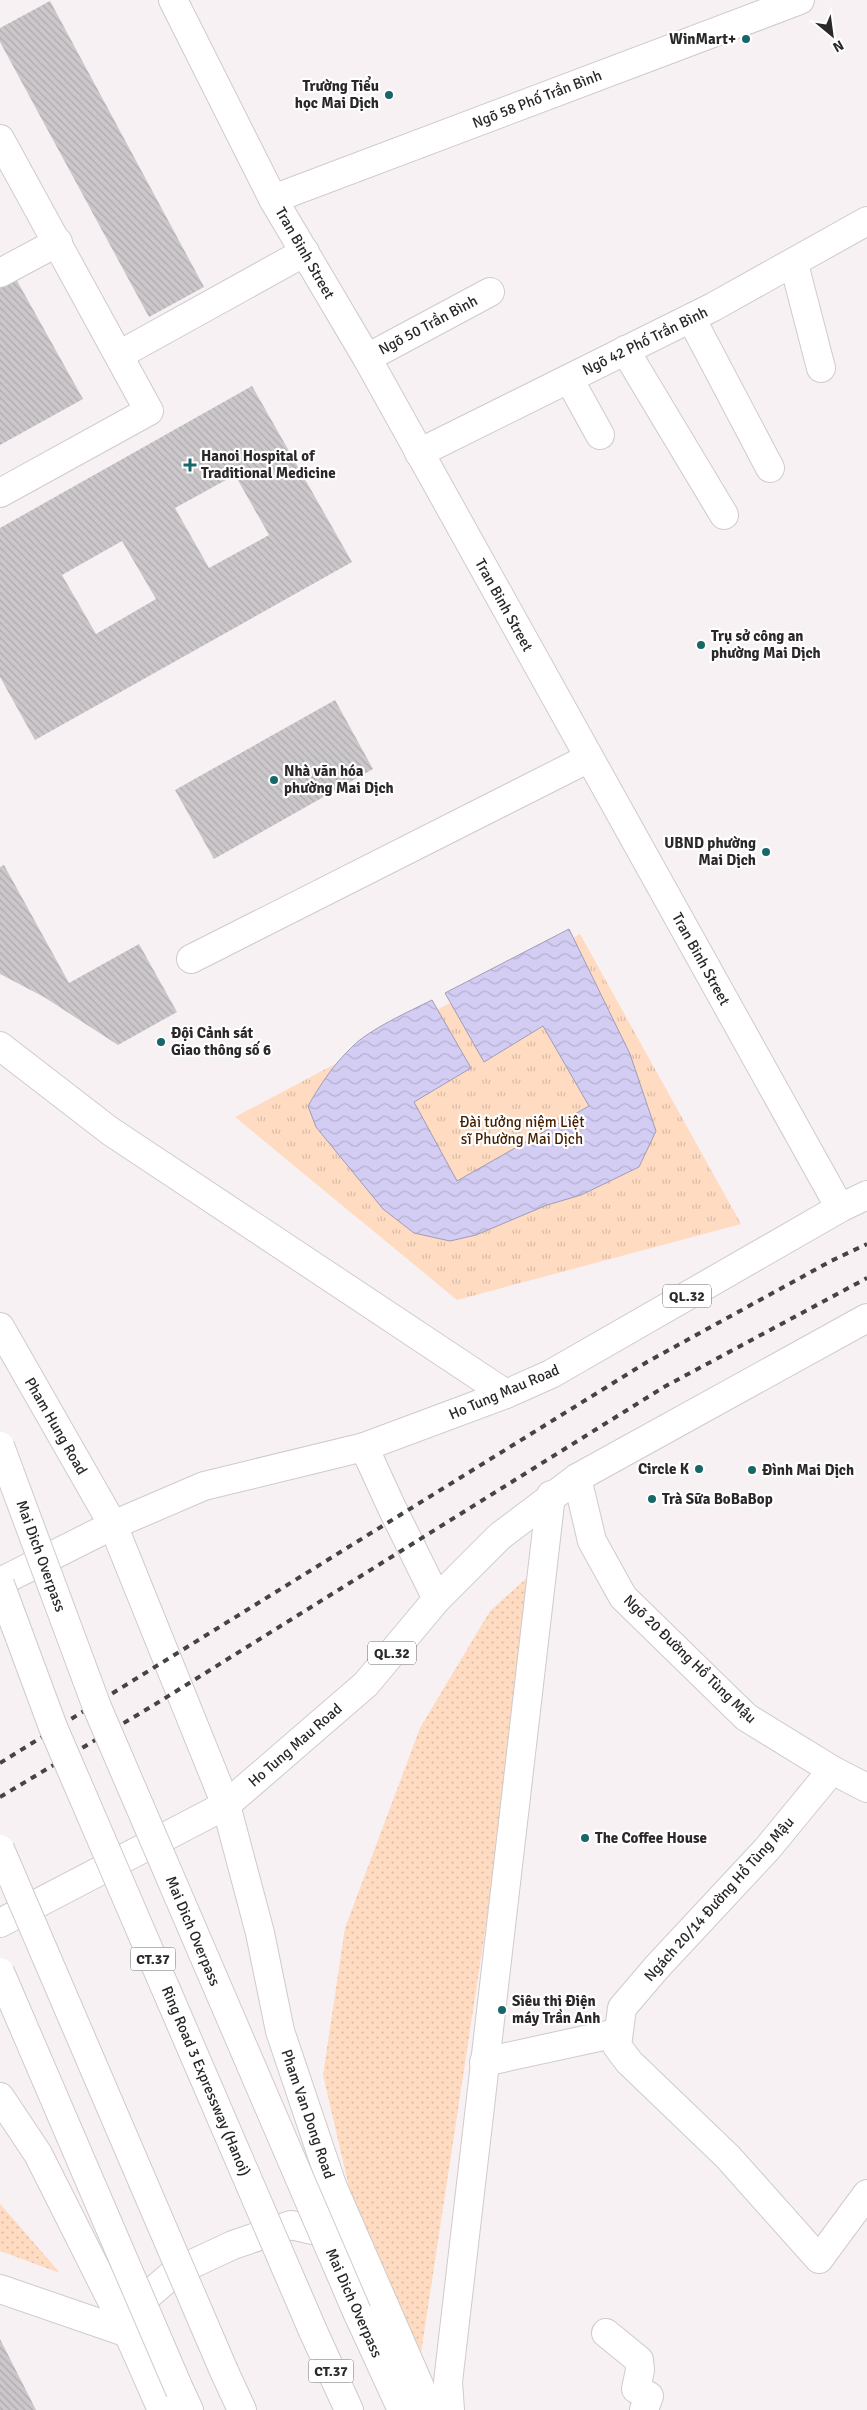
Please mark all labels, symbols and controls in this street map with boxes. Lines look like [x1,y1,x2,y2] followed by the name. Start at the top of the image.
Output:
[807,10,857,60] north arrow
[669,30,736,48] place label: WinMart+
[740,33,752,45] marker: WinMart+
[830,36,846,56] text: N
[470,66,604,132] street label: Ngõ 58 Phố Trần Bình
[295,75,379,112] place label: Trường Tiểu học Mai Dịch
[383,89,395,101] marker: Trường Tiểu học Mai Dịch
[271,204,339,302] street label: Tran Binh Street
[375,291,481,359] street label: Ngõ 50 Trần Bình
[579,303,711,379] street label: Ngõ 42 Phố Trần Bình
[201,447,336,482] place label: Hanoi Hospital of Traditional Medicine
[183,458,197,472] marker: Hanoi Hospital of Traditional Medicine
[471,556,537,654] street label: Tran Binh Street
[711,627,821,662] place label: Trụ sở công an phường Mai Dịch
[695,639,707,651] marker: Trụ sở công an phường Mai Dịch
[284,762,394,797] place label: Nhà văn hóa phường Mai Dịch
[268,774,280,786] marker: Nhà văn hóa phường Mai Dịch
[664,834,756,869] place label: UBND phường Mai Dịch
[760,846,772,858] marker: UBND phường Mai Dịch
[668,910,734,1008] street label: Tran Binh Street
[171,1024,271,1059] place label: Đội Cảnh sát Giao thông số 6
[155,1036,167,1048] marker: Đội Cảnh sát Giao thông số 6
[460,1113,584,1148] park label: Đài tưởng niệm Liệt sĩ Phường Mai Dịch
[663,1284,711,1308] road number: QL.32
[446,1361,562,1423] street label: Ho Tung Mau Road
[21,1374,91,1478] street label: Pham Hung Road
[638,1460,690,1478] place label: Circle K
[762,1461,854,1479] place label: Đình Mai Dịch
[693,1463,705,1475] marker: Circle K
[746,1464,758,1476] marker: Đình Mai Dịch
[662,1490,773,1508] place label: Trà Sữa BoBaBop
[646,1493,658,1505] marker: Trà Sữa BoBaBop
[12,1498,70,1615] street label: Mai Dich Overpass
[620,1591,760,1727] street label: Ngõ 20 Đường Hồ Tùng Mậu
[368,1642,416,1665] road number: QL.32
[244,1699,346,1791] street label: Ho Tung Mau Road
[640,1813,798,1985] street label: Ngách 20/14 Đường Hồ Tùng Mậu
[595,1829,707,1847] place label: The Coffee House
[579,1832,591,1844] marker: The Coffee House
[162,1873,224,1989] street label: Mai Dich Overpass
[130,1948,176,1970] road number: CT.37
[158,1983,254,2179] street label: Ring Road 3 Expressway (Hanoi)
[512,1992,600,2027] place label: Siêu thị Điện máy Trần Anh
[496,2004,508,2016] marker: Siêu thị Điện máy Trần Anh
[277,2047,339,2181] street label: Pham Van Dong Road
[322,2246,386,2361] street label: Mai Dich Overpass
[308,2360,354,2382] road number: CT.37

